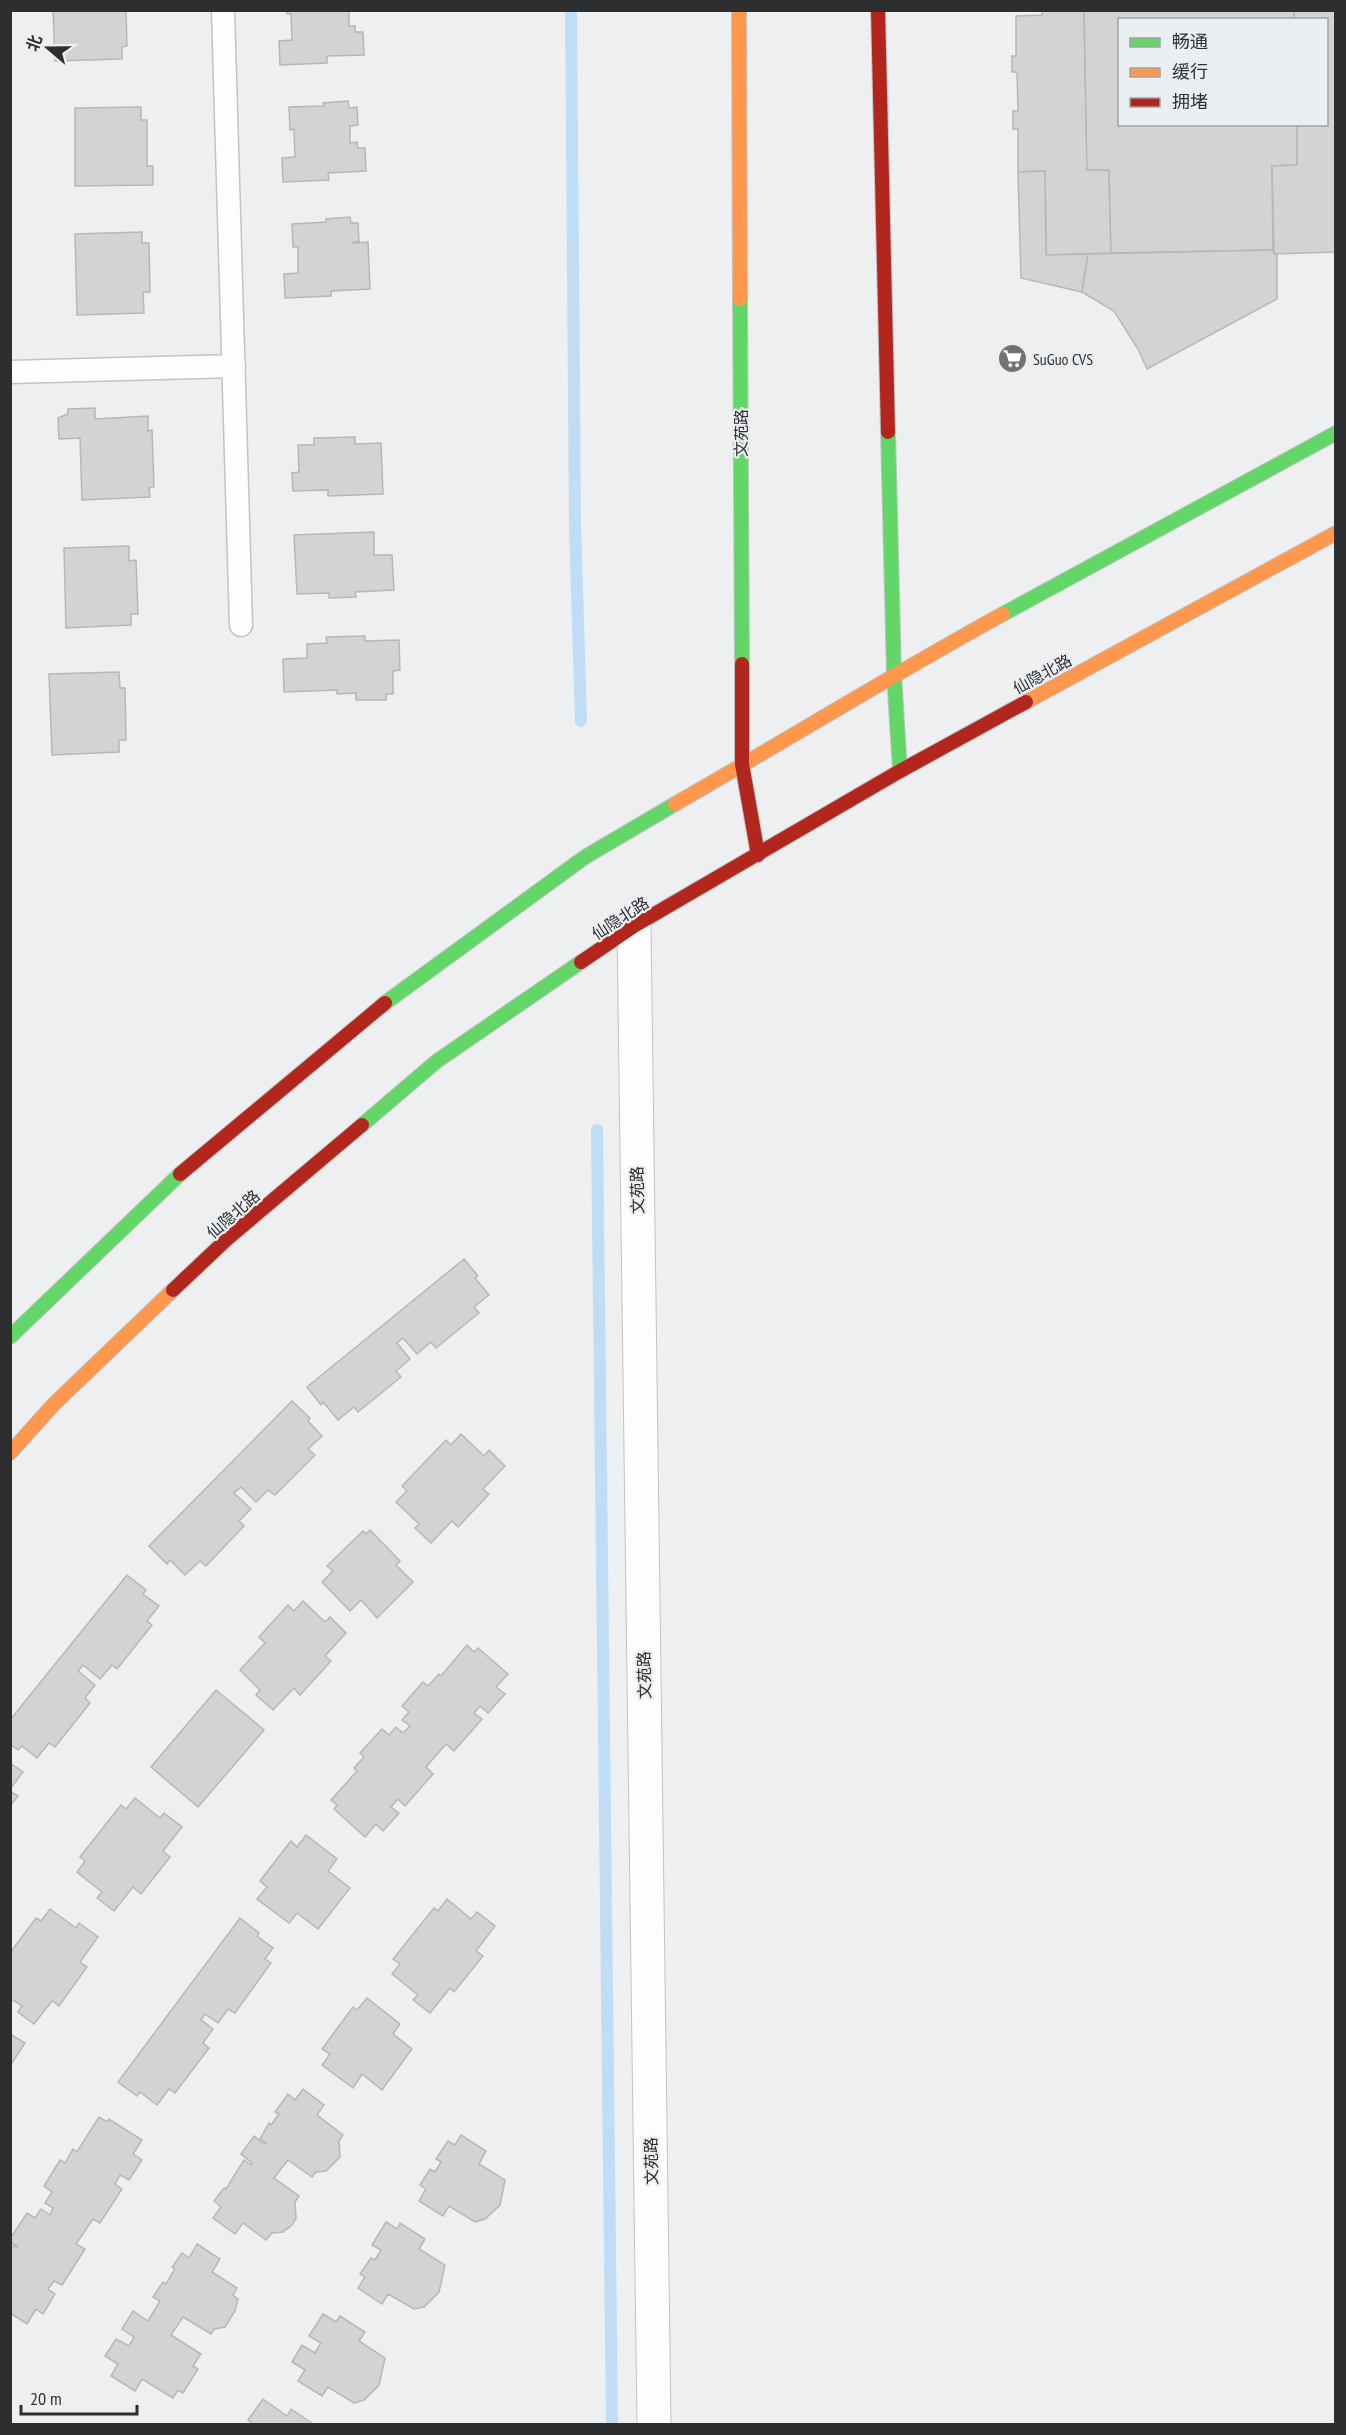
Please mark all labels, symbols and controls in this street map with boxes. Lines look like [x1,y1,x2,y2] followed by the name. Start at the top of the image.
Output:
[18,18,78,78] north arrow
[1118,18,1328,126] legend
[1172,30,1208,53] text: 畅通
[22,32,46,54] text: 北
[1172,60,1208,83] text: 缓行
[1172,90,1208,113] text: 拥堵
[996,343,1028,375] supermarket icon: SuGuo CVS
[1033,349,1093,369] place label: SuGuo CVS
[731,409,751,457] street label: 文苑路
[1009,650,1075,698] street label: 仙隐北路
[588,892,652,944] street label: 仙隐北路
[627,1166,647,1214] street label: 文苑路
[202,1185,264,1243] street label: 仙隐北路
[634,1651,654,1699] street label: 文苑路
[641,2137,661,2185] street label: 文苑路
[21,2378,136,2416] scale bar
[30,2387,62,2410] text: 20 m

